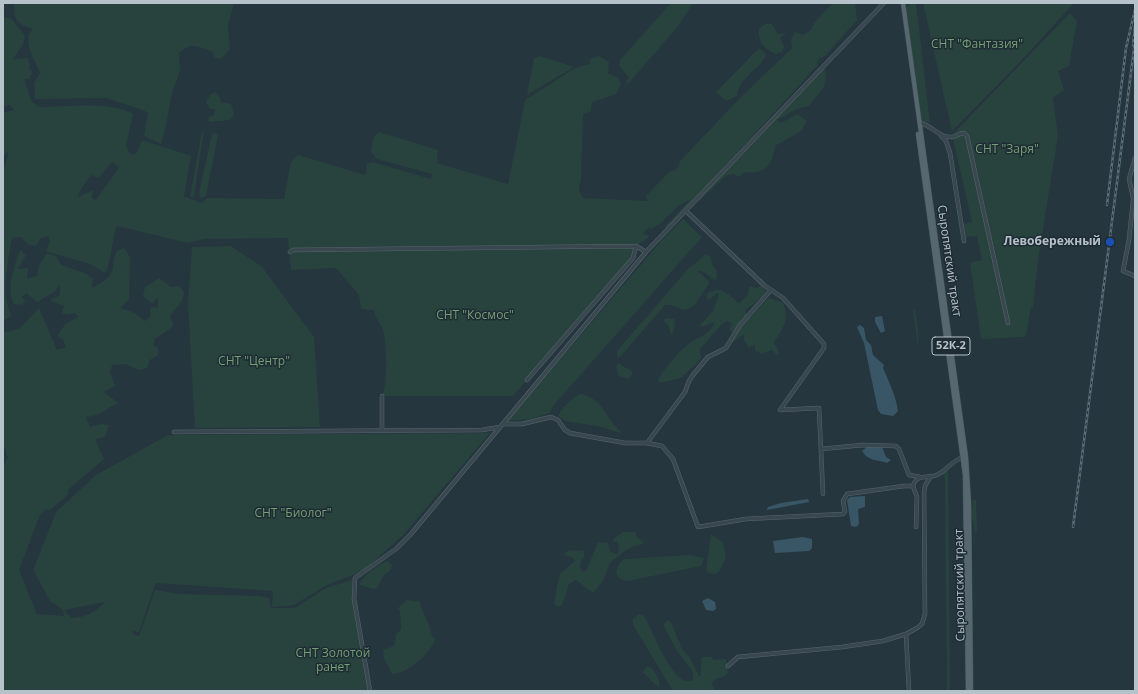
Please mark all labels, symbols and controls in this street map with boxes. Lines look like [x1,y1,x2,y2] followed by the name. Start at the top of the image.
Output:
[931,38,1023,52] park label: СНТ "Фантазия"
[975,143,1039,157] park label: СНТ "Заря"
[934,204,964,318] street label: Сыропятский тракт
[1003,235,1101,249] place label: Левобережный
[1104,236,1116,248] marker: Левобережный
[436,309,514,323] park label: СНТ "Космос"
[932,337,970,355] road number: 52К-2
[218,355,290,369] park label: СНТ "Центр"
[254,507,332,521] park label: СНТ "Биолог"
[952,528,968,642] street label: Сыропятский тракт
[296,647,370,675] park label: СНТ Золотой ранет

